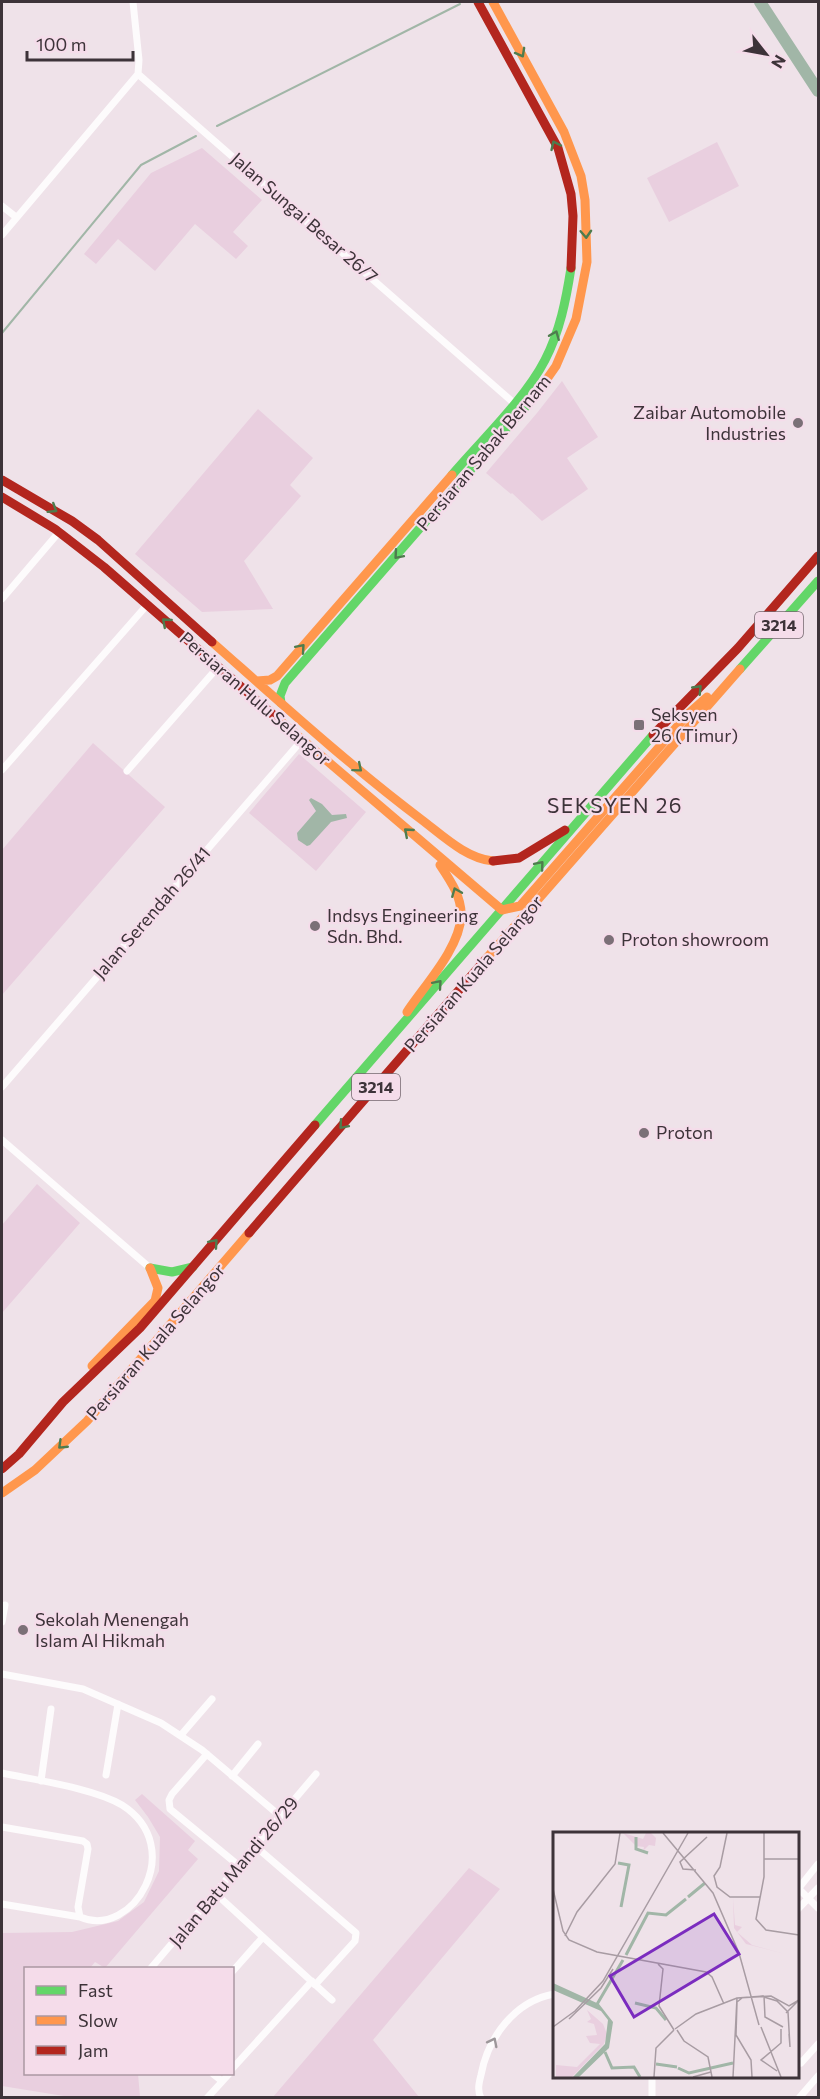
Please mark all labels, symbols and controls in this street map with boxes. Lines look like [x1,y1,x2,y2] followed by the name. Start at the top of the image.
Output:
[27,24,134,62] scale bar
[736,24,796,84] north arrow
[36,33,86,55] text: 100 m
[514,47,525,57] one-way arrow
[768,52,791,72] text: N
[550,141,562,152] one-way arrow
[227,147,383,287] street label: Jalan Sungai Besar 26/7
[580,229,593,238] one-way arrow
[548,330,560,341] one-way arrow
[412,370,555,535] street label: Persiaran Sabak Bernam
[633,401,786,444] place label: Zaibar Automobile Industries
[791,416,805,430] marker: Zaibar Automobile Industries
[46,501,57,512] one-way arrow
[395,548,406,559] one-way arrow
[755,612,803,638] road number: 3214
[162,618,173,629] one-way arrow
[176,627,336,770] street label: Persiaran Hulu Selangor
[294,644,305,655] one-way arrow
[691,685,702,695] one-way arrow
[651,703,738,746] place label: Seksyen 26 (Timur)
[632,718,646,732] marker: Seksyen 26 (Timur)
[351,761,362,772] one-way arrow
[547,792,683,817] district label: SEKSYEN 26
[404,829,415,840] one-way arrow
[88,842,215,983] street label: Jalan Serendah 26/41
[533,861,544,872] one-way arrow
[450,888,463,898] one-way arrow
[399,891,547,1056] street label: Persiaran Kuala Selangor
[327,904,478,947] place label: Indsys Engineering Sdn. Bhd.
[308,919,322,933] marker: Indsys Engineering Sdn. Bhd.
[621,928,769,950] place label: Proton showroom
[602,933,616,947] marker: Proton showroom
[430,980,441,991] one-way arrow
[352,1074,400,1100] road number: 3214
[339,1118,350,1129] one-way arrow
[656,1121,713,1143] place label: Proton
[637,1126,651,1140] marker: Proton
[207,1239,218,1250] one-way arrow
[81,1259,229,1424] street label: Persiaran Kuala Selangor
[59,1438,70,1449] one-way arrow
[35,1608,189,1651] place label: Sekolah Menengah Islam Al Hikmah
[16,1623,30,1637] marker: Sekolah Menengah Islam Al Hikmah
[164,1792,302,1951] street label: Jalan Batu Mandi 26/29
[553,1832,799,2078] inset map
[24,1967,234,2075] legend
[78,1979,113,2001] text: Fast
[78,2009,118,2031] text: Slow
[485,2037,497,2048] one-way arrow
[78,2039,108,2061] text: Jam

